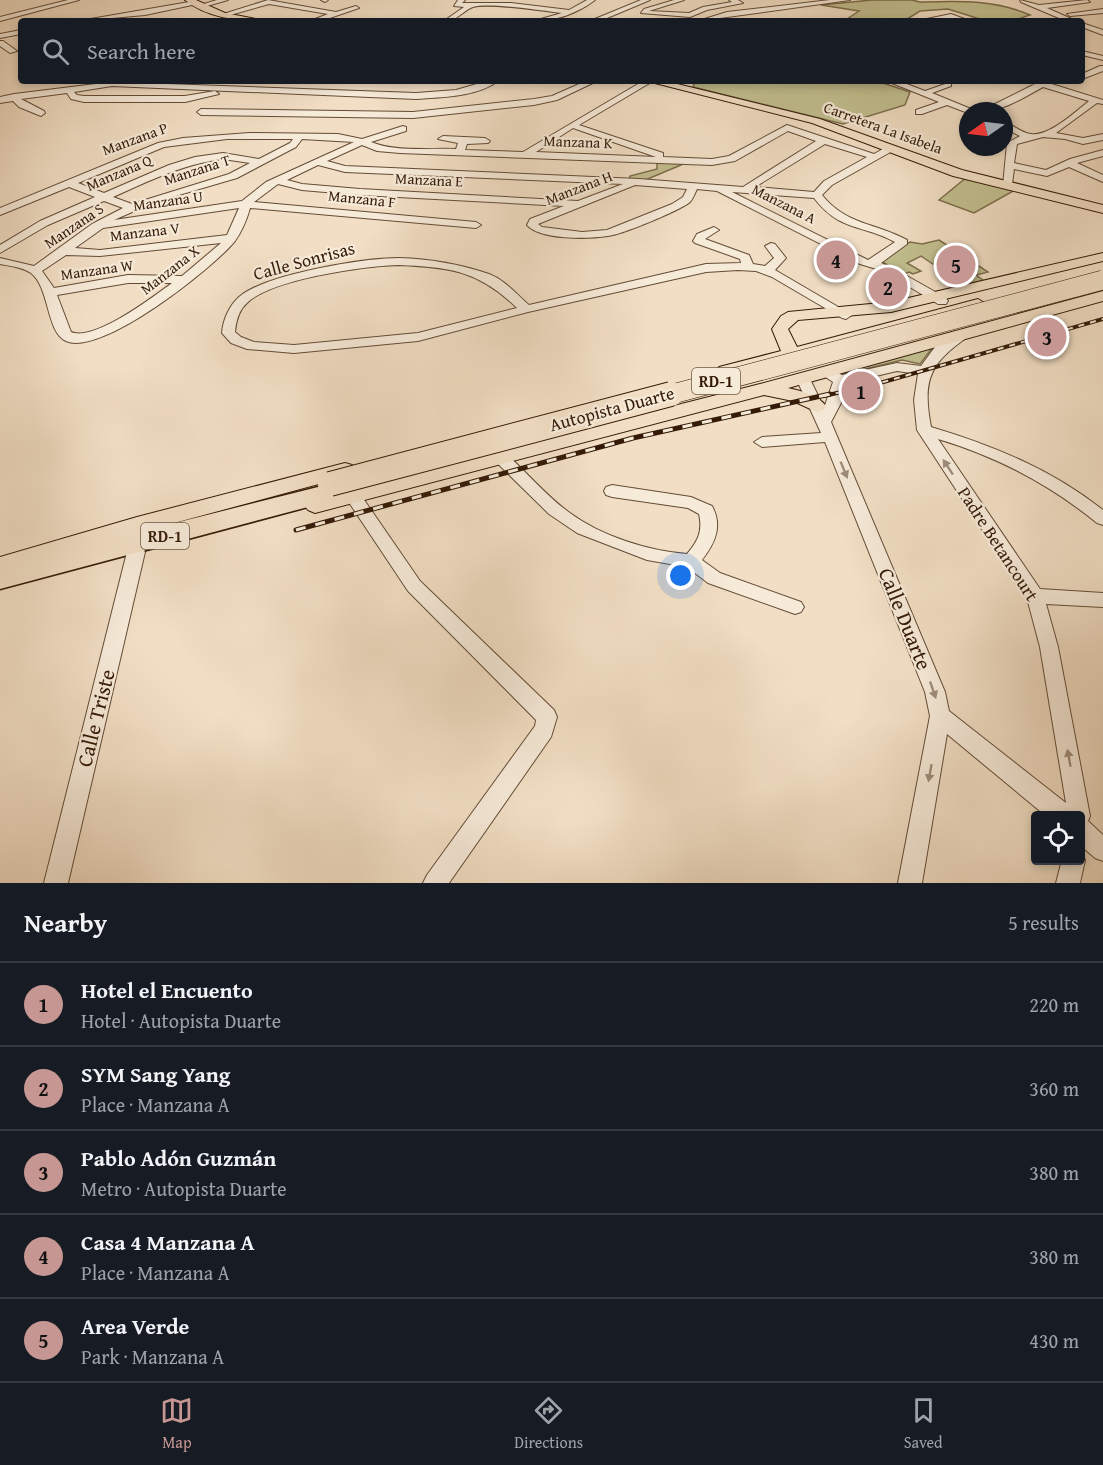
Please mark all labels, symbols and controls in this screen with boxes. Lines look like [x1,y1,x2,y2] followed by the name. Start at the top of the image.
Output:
[18,18,1085,84] search box
[39,35,72,68] icon: search
[87,35,196,67] text: Search here
[821,96,945,159] street label: Carretera La Isabela
[959,102,1013,156] north arrow
[99,117,171,160] street label: Manzana P
[543,130,613,153] street label: Manzana K
[83,149,156,196] street label: Manzana Q
[161,149,233,190] street label: Manzana T
[542,165,615,210] street label: Manzana H
[395,167,464,192] street label: Manzana E
[749,178,820,229] street label: Manzana A
[132,185,204,216] street label: Manzana U
[327,185,397,212] street label: Manzana F
[40,198,108,253] street label: Manzana S
[109,217,181,246] street label: Manzana V
[250,234,358,287] street label: Calle Sonrisas
[816,238,856,282] pin: 4
[136,239,204,299] street label: Manzana X
[936,242,976,288] pin: 5
[59,254,135,285] street label: Manzana W
[868,264,908,310] pin: 2
[1028,314,1066,360] pin: 3
[692,368,740,394] road number: RD-1
[842,368,880,414] pin: 1
[546,379,677,438] street label: Autopista Duarte
[943,459,954,475] one-way arrow
[840,461,849,479] one-way arrow
[951,481,1046,607] street label: Padre Betancourt
[141,523,189,549] road number: RD-1
[666,561,695,590] your location
[871,563,940,675] street label: Calle Duarte
[68,666,123,770] street label: Calle Triste
[929,681,938,699] one-way arrow
[1064,748,1073,767] one-way arrow
[925,764,934,783] one-way arrow
[1031,811,1085,865] map controls
[1031,811,1085,865] button: locate
[24,903,107,942] text: Nearby
[1008,908,1079,937] text: 5 results
[81,974,253,1006] text: Hotel el Encuento
[38,990,49,1019] text: 1
[1029,990,1079,1019] text: 220 m
[81,1006,281,1035] text: Hotel · Autopista Duarte
[81,1058,230,1090] text: SYM Sang Yang
[38,1074,49,1103] text: 2
[1029,1074,1079,1103] text: 360 m
[81,1090,230,1119] text: Place · Manzana A
[81,1142,276,1174] text: Pablo Adón Guzmán
[38,1158,49,1187] text: 3
[1029,1158,1079,1187] text: 380 m
[81,1174,287,1203] text: Metro · Autopista Duarte
[81,1226,255,1258] text: Casa 4 Manzana A
[38,1242,49,1271] text: 4
[1029,1242,1079,1271] text: 380 m
[81,1258,230,1287] text: Place · Manzana A
[81,1310,189,1342] text: Area Verde
[38,1326,49,1355] text: 5
[1029,1326,1079,1355] text: 430 m
[81,1342,224,1371] text: Park · Manzana A
[160,1394,193,1454] tab: Map
[514,1394,583,1454] tab: Directions
[904,1394,943,1454] tab: Saved

